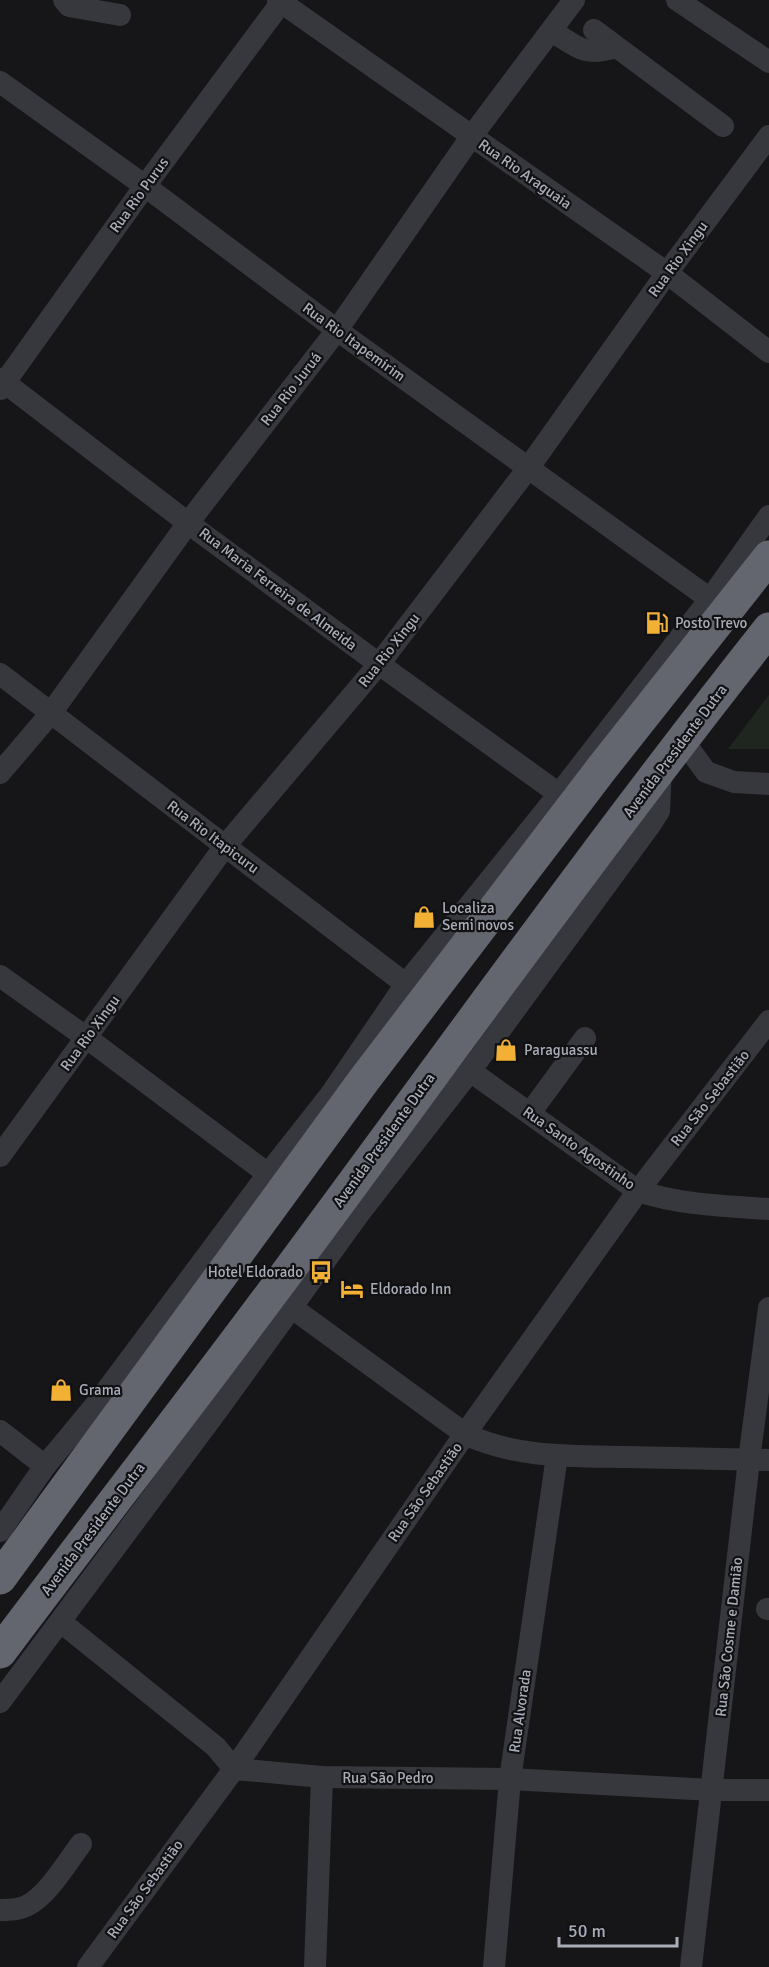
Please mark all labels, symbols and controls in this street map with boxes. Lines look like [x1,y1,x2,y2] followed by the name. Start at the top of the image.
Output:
[475,135,575,213] street label: Rua Rio Araguaia
[106,153,173,236] street label: Rua Rio Purus
[645,218,711,300] street label: Rua Rio Xingu
[299,299,409,385] street label: Rua Rio Itapemirim
[257,349,325,429] street label: Rua Rio Juruá
[195,524,361,654] street label: Rua Maria Ferreira de Almeida
[354,609,424,691] street label: Rua Rio Xingu
[644,610,670,636] fuel station icon: Posto Trevo
[675,614,748,632] place label: Posto Trevo
[619,681,731,821] street label: Avenida Presidente Dutra
[164,797,262,877] street label: Rua Rio Itapicuru
[442,899,514,934] place label: Localiza Semi novos
[411,904,437,930] shop icon: Localiza Semi novos
[57,992,123,1074] street label: Rua Rio Xingu
[493,1037,519,1063] shop icon: Paraguassu
[524,1041,598,1059] place label: Paraguassu
[667,1046,753,1150] street label: Rua São Sebastião
[329,1069,439,1211] street label: Avenida Presidente Dutra
[519,1102,639,1194] street label: Rua Santo Agostinho
[308,1259,334,1285] bus stop icon: Hotel Eldorado
[208,1263,303,1281] place label: Hotel Eldorado
[339,1276,365,1302] hotel icon: Eldorado Inn
[370,1280,451,1298] place label: Eldorado Inn
[48,1377,74,1403] shop icon: Grama
[79,1381,121,1399] place label: Grama
[384,1439,466,1545] street label: Rua São Sebastião
[37,1459,149,1599] street label: Avenida Presidente Dutra
[712,1556,746,1718] street label: Rua São Cosme e Damião
[505,1668,535,1754] street label: Rua Alvorada
[342,1769,434,1787] street label: Rua São Pedro
[103,1836,187,1942] street label: Rua São Sebastião
[559,1910,678,1948] scale bar
[568,1920,606,1942] text: 50 m

